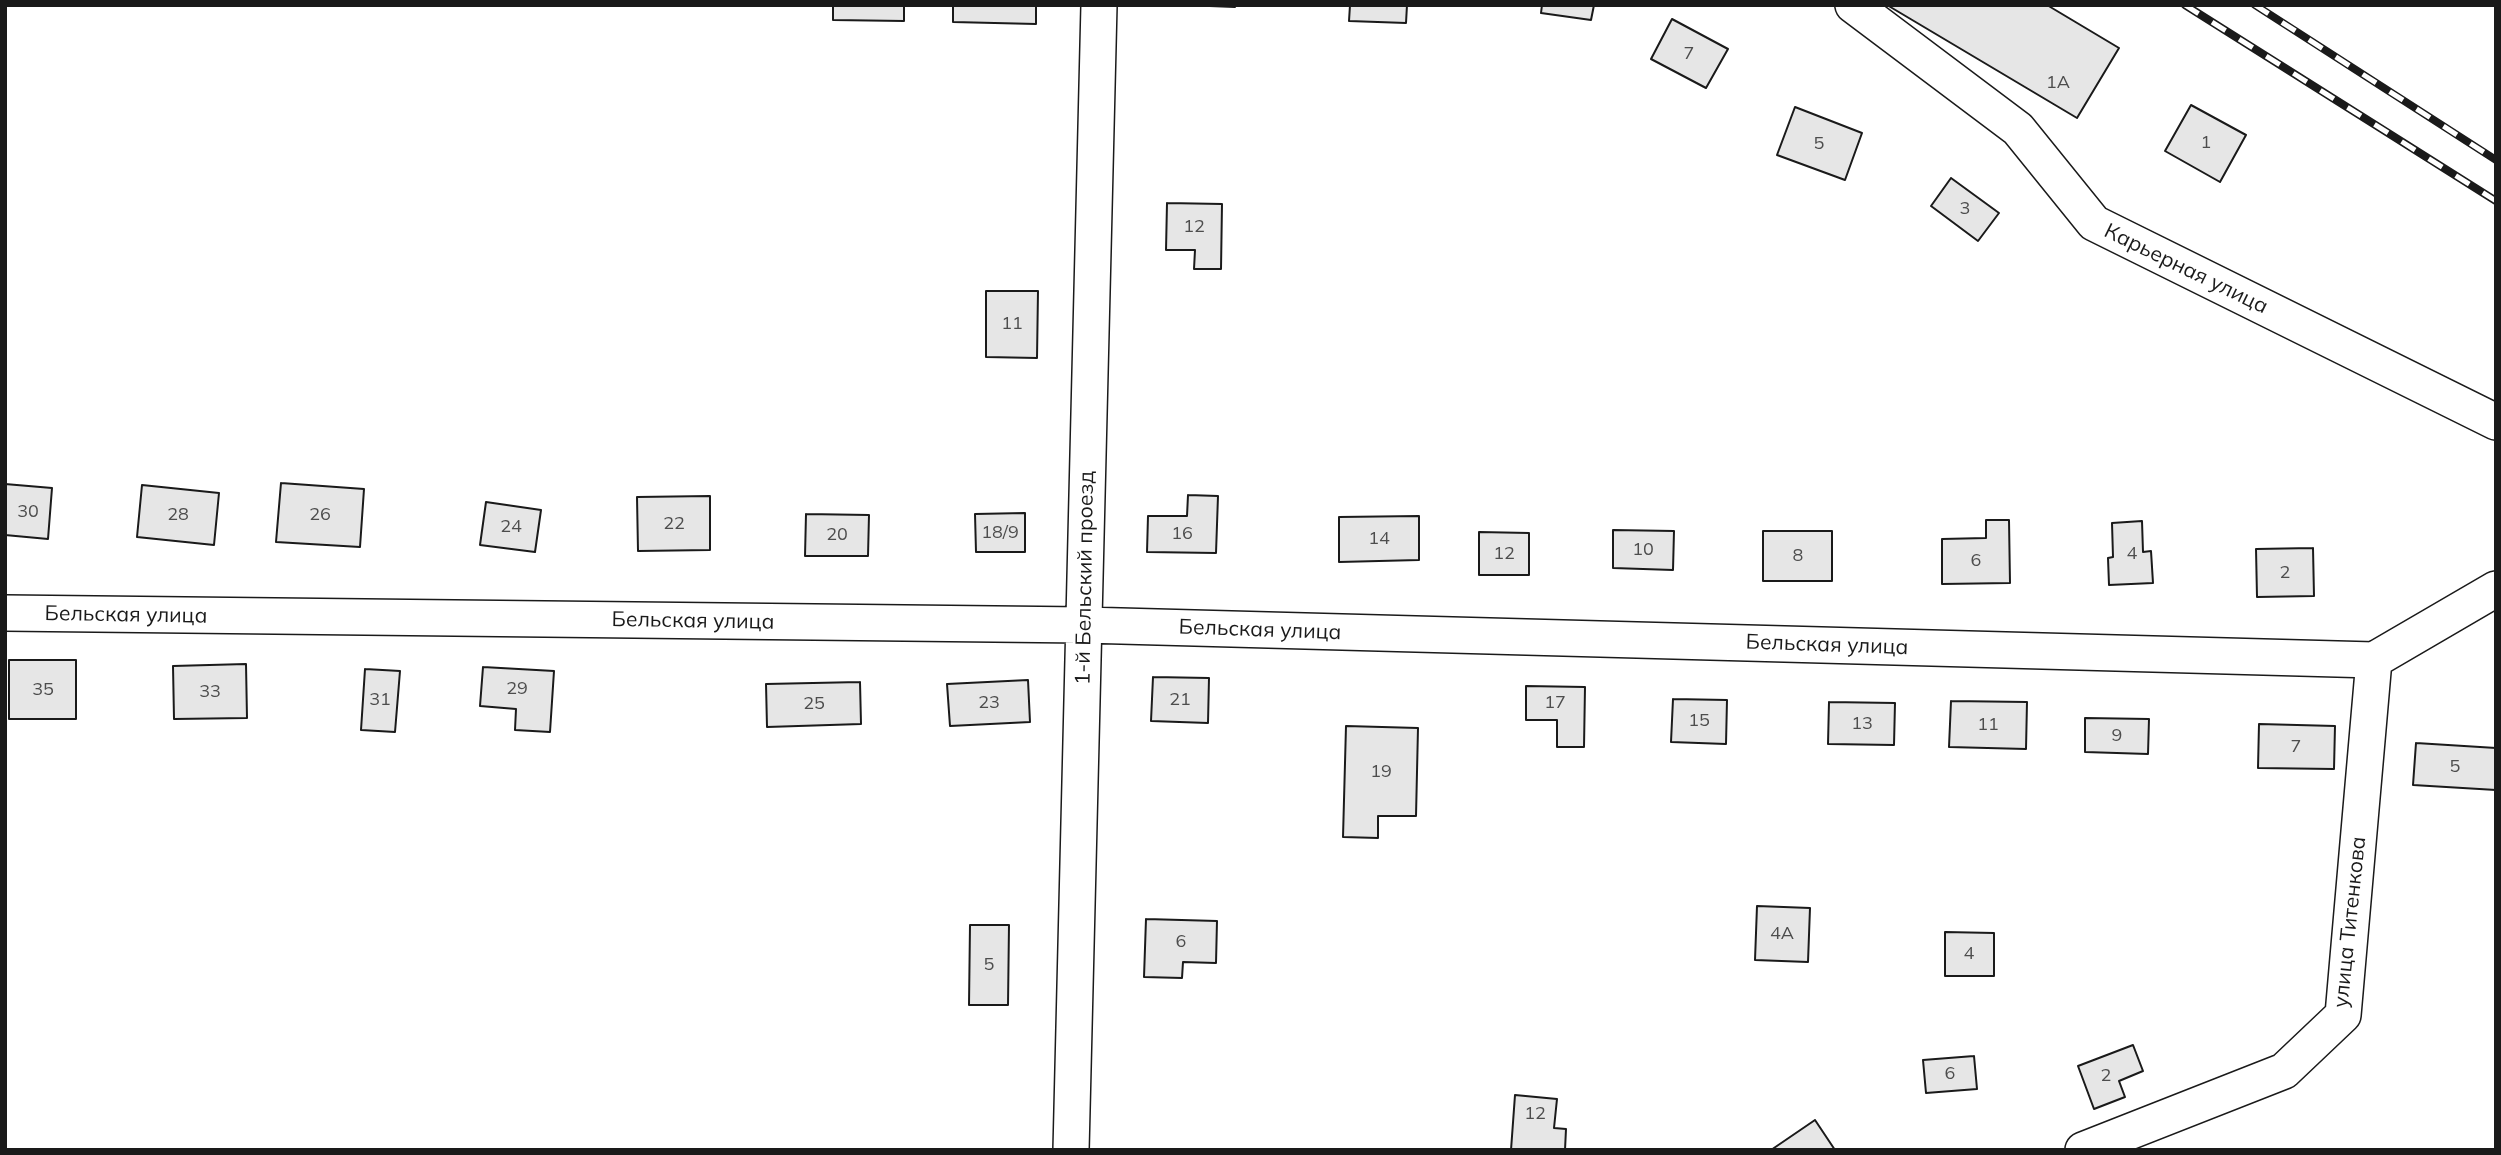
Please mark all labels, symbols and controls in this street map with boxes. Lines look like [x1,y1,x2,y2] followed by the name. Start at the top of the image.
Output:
[1684,43,1694,65] house number: 7
[2046,72,2070,94] house number: 1А
[2201,132,2211,154] house number: 1
[1814,133,1824,155] house number: 5
[1960,198,1970,220] house number: 3
[1183,216,1205,238] house number: 12
[2100,218,2272,320] street label: Карьерная улица
[1001,313,1023,335] house number: 11
[1071,471,1099,685] street label: 1-й Бельский проезд
[17,501,39,523] house number: 30
[167,504,189,526] house number: 28
[309,504,331,526] house number: 26
[663,513,685,535] house number: 22
[500,516,522,538] house number: 24
[981,522,1019,544] house number: 18/9
[1171,523,1193,545] house number: 16
[826,524,848,546] house number: 20
[1368,528,1390,550] house number: 14
[1632,539,1654,561] house number: 10
[1493,543,1515,565] house number: 12
[2127,543,2137,565] house number: 4
[1793,545,1803,567] house number: 8
[1971,550,1981,572] house number: 6
[2280,562,2290,584] house number: 2
[44,601,208,629] street label: Бельская улица
[611,607,775,635] street label: Бельская улица
[1178,615,1342,645] street label: Бельская улица
[1745,630,1909,660] street label: Бельская улица
[506,678,528,700] house number: 29
[32,679,54,701] house number: 35
[199,681,221,703] house number: 33
[369,689,391,711] house number: 31
[1169,689,1191,711] house number: 21
[978,692,1000,714] house number: 23
[1544,692,1566,714] house number: 17
[803,693,825,715] house number: 25
[1688,710,1710,732] house number: 15
[1851,713,1873,735] house number: 13
[1977,714,1999,736] house number: 11
[2112,725,2122,747] house number: 9
[2291,736,2301,758] house number: 7
[2450,756,2460,778] house number: 5
[1370,761,1392,783] house number: 19
[2328,835,2372,1009] street label: улица Титенкова
[1770,923,1794,945] house number: 4А
[1176,931,1186,953] house number: 6
[1964,943,1974,965] house number: 4
[984,954,994,976] house number: 5
[1945,1063,1955,1085] house number: 6
[2101,1065,2111,1087] house number: 2
[1524,1103,1546,1125] house number: 12

